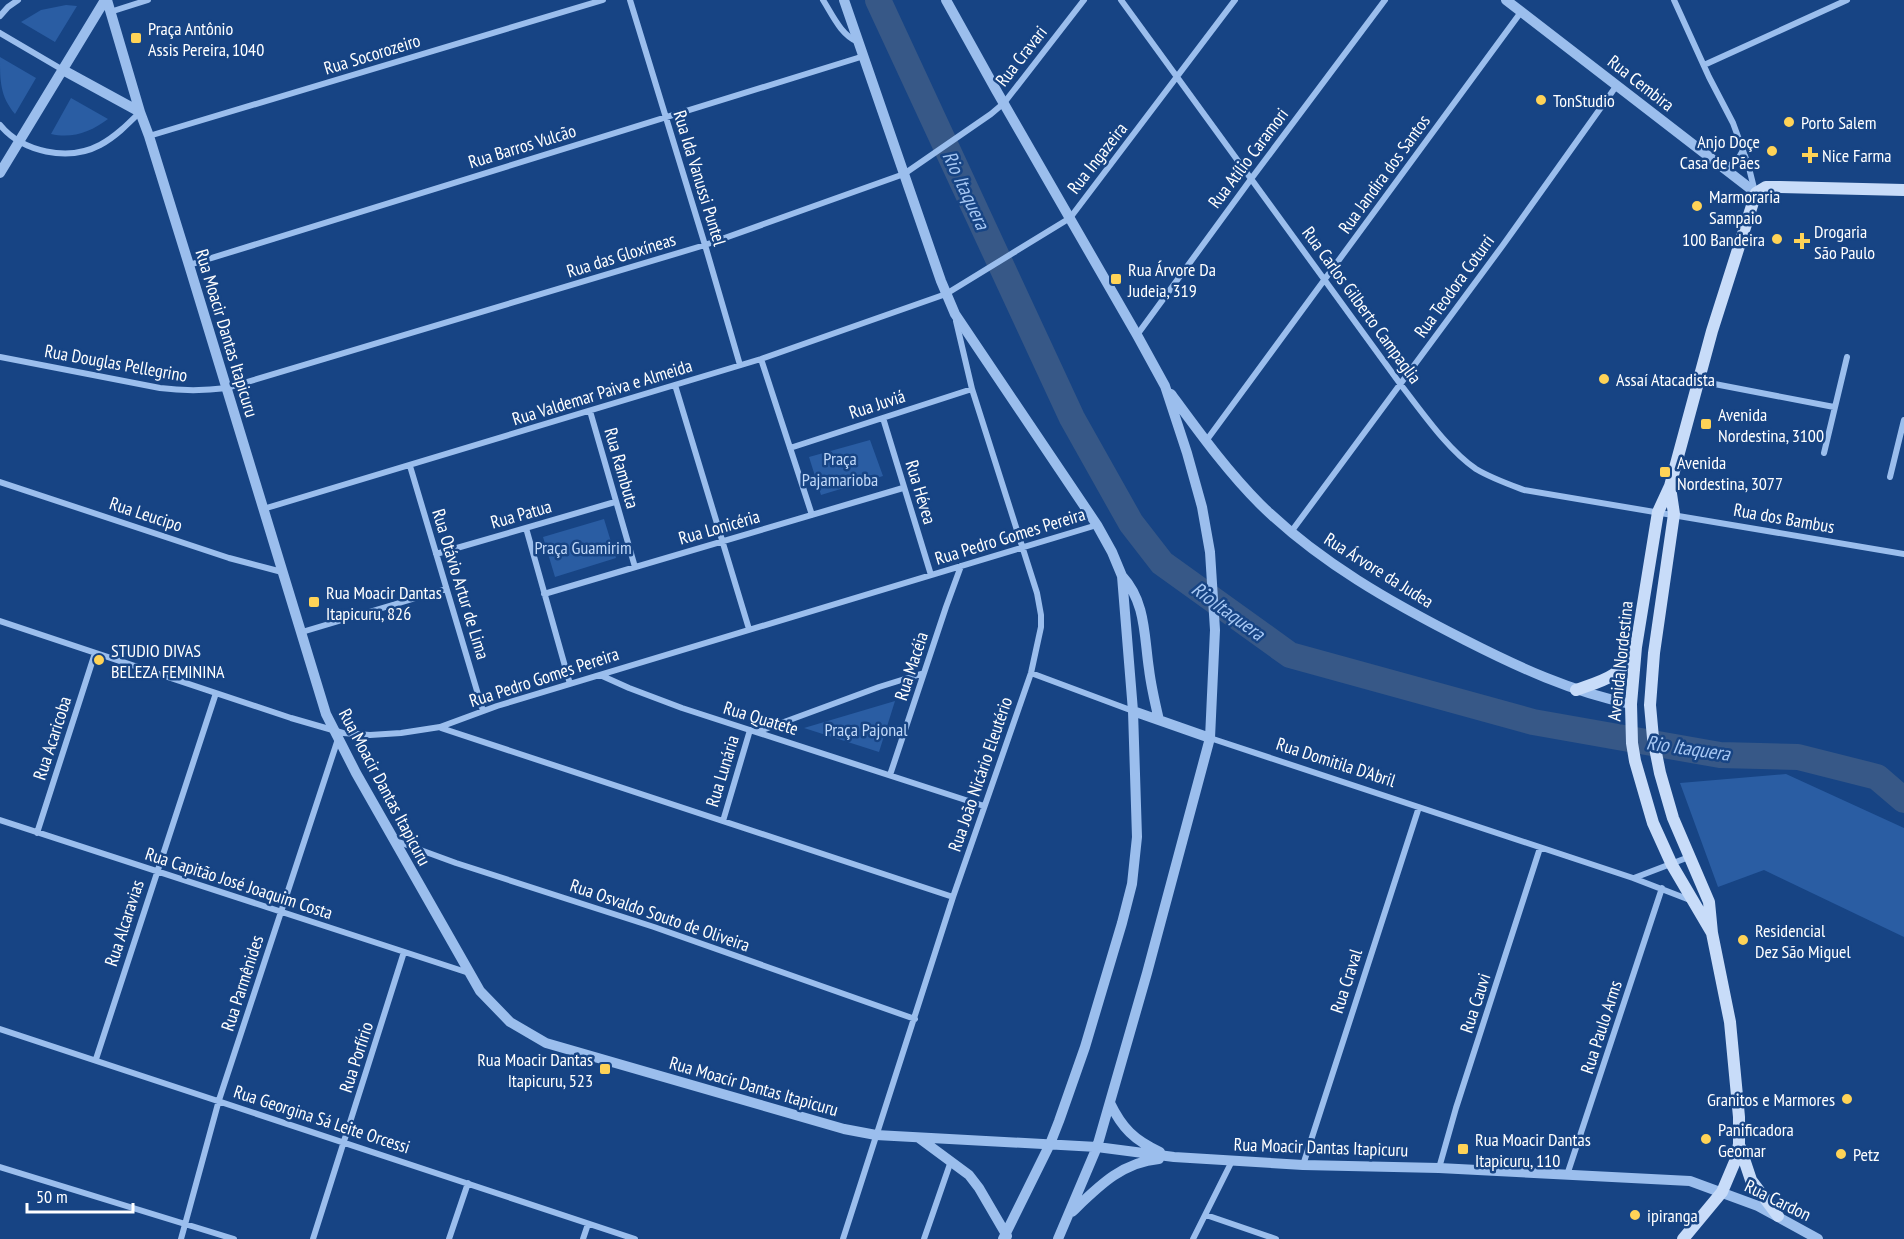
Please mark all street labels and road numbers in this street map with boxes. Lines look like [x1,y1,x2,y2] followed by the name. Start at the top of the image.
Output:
[990,21,1052,91] street label: Rua Cravari
[321,28,423,80] street label: Rua Socorozeiro
[1603,50,1679,116] street label: Rua Cembira
[1203,103,1293,213] street label: Rua Atílio Caramori
[669,108,732,249] street label: Rua Ida Vanussi Puntel
[1333,110,1435,238] street label: Rua Jandira dos Santos
[1062,118,1132,198] street label: Rua Ingazeira
[465,119,579,173] street label: Rua Barros Vulcão
[1297,222,1427,388] street label: Rua Carlos Gilberto Campaglia
[564,228,678,282] street label: Rua das Gloxíneas
[1409,230,1499,342] street label: Rua Teodora Coturri
[190,246,264,420] street label: Rua Moacir Dantas Itapicuru
[43,339,189,387] street label: Rua Douglas Pellegrino
[509,354,695,430] street label: Rua Valdemar Paiva e Almeida
[846,384,908,424] street label: Rua Juviá
[600,425,644,511] street label: Rua Rambuta
[900,457,942,527] street label: Rua Hévea
[107,491,186,537] street label: Rua Leucipo
[488,494,554,534] street label: Rua Patua
[1732,498,1836,538] street label: Rua dos Bambus
[932,502,1088,570] street label: Rua Pedro Gomes Pereira
[676,504,762,550] street label: Rua Lonicéria
[427,506,495,662] street label: Rua Otávio Artur de Lima
[1320,527,1438,613] street label: Rua Árvore da Judea
[1602,600,1638,722] street label: Avenida Nordestina
[889,629,933,703] street label: Rua Macéia
[466,642,622,712] street label: Rua Pedro Gomes Pereira
[28,693,76,783] street label: Rua Acaricoba
[943,693,1017,854] street label: Rua João Nicário Eleutério
[721,696,801,740] street label: Rua Quatete
[334,705,436,869] street label: Rua Moacir Dantas Itapicuru
[700,732,744,810] street label: Rua Lunária
[1273,732,1399,792] street label: Rua Domitila D'Abril
[142,842,336,924] street label: Rua Capitão José Joaquim Costa
[567,873,753,957] street label: Rua Osvaldo Souto de Oliveira
[99,877,149,969] street label: Rua Alcaravias
[216,932,268,1034] street label: Rua Parmênides
[1325,945,1367,1016] street label: Rua Craval
[1455,970,1495,1036] street label: Rua Cauvi
[1575,977,1627,1077] street label: Rua Paulo Arms
[334,1019,378,1095] street label: Rua Porfírio
[667,1051,841,1121] street label: Rua Moacir Dantas Itapicuru
[231,1080,413,1158] street label: Rua Georgina Sá Leite Orcessi
[1233,1132,1409,1162] street label: Rua Moacir Dantas Itapicuru
[1741,1174,1815,1226] street label: Rua Cardon

